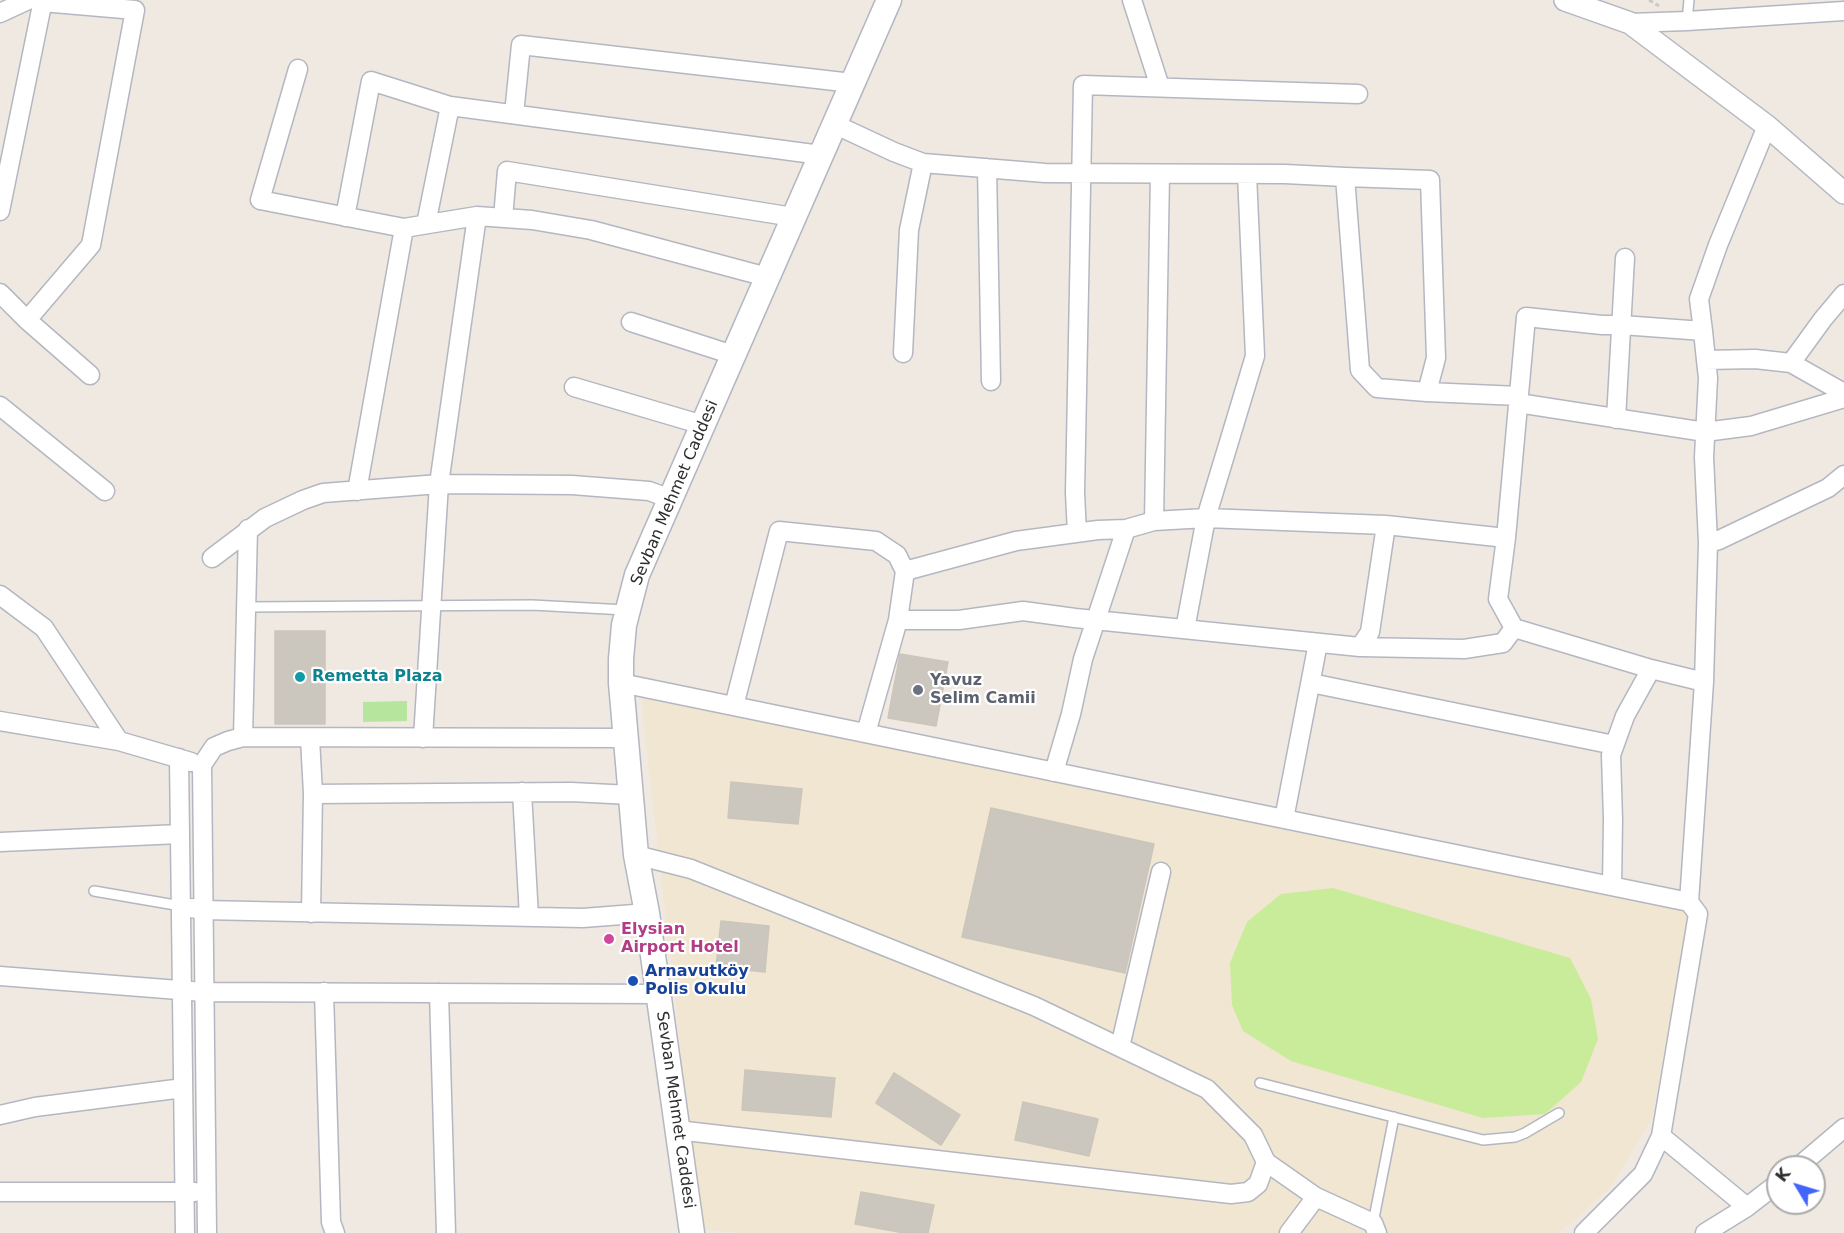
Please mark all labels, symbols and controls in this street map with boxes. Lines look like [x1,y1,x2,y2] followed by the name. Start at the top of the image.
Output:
[627,398,723,588] street label: Sevban Mehmet Caddesi
[312,667,442,687] place label: Remetta Plaza
[293,670,307,684] marker: Remetta Plaza
[930,671,1036,709] place label: Yavuz Selim Camii
[911,683,925,697] marker: Yavuz Selim Camii
[621,920,739,958] place label: Elysian Airport Hotel
[602,932,616,946] marker: Elysian Airport Hotel
[645,962,749,1000] place label: Arnavutköy Polis Okulu
[626,974,640,988] marker: Arnavutköy Polis Okulu
[652,1010,698,1210] street label: Sevban Mehmet Caddesi
[1766,1155,1826,1215] north arrow
[1772,1164,1794,1186] text: K

